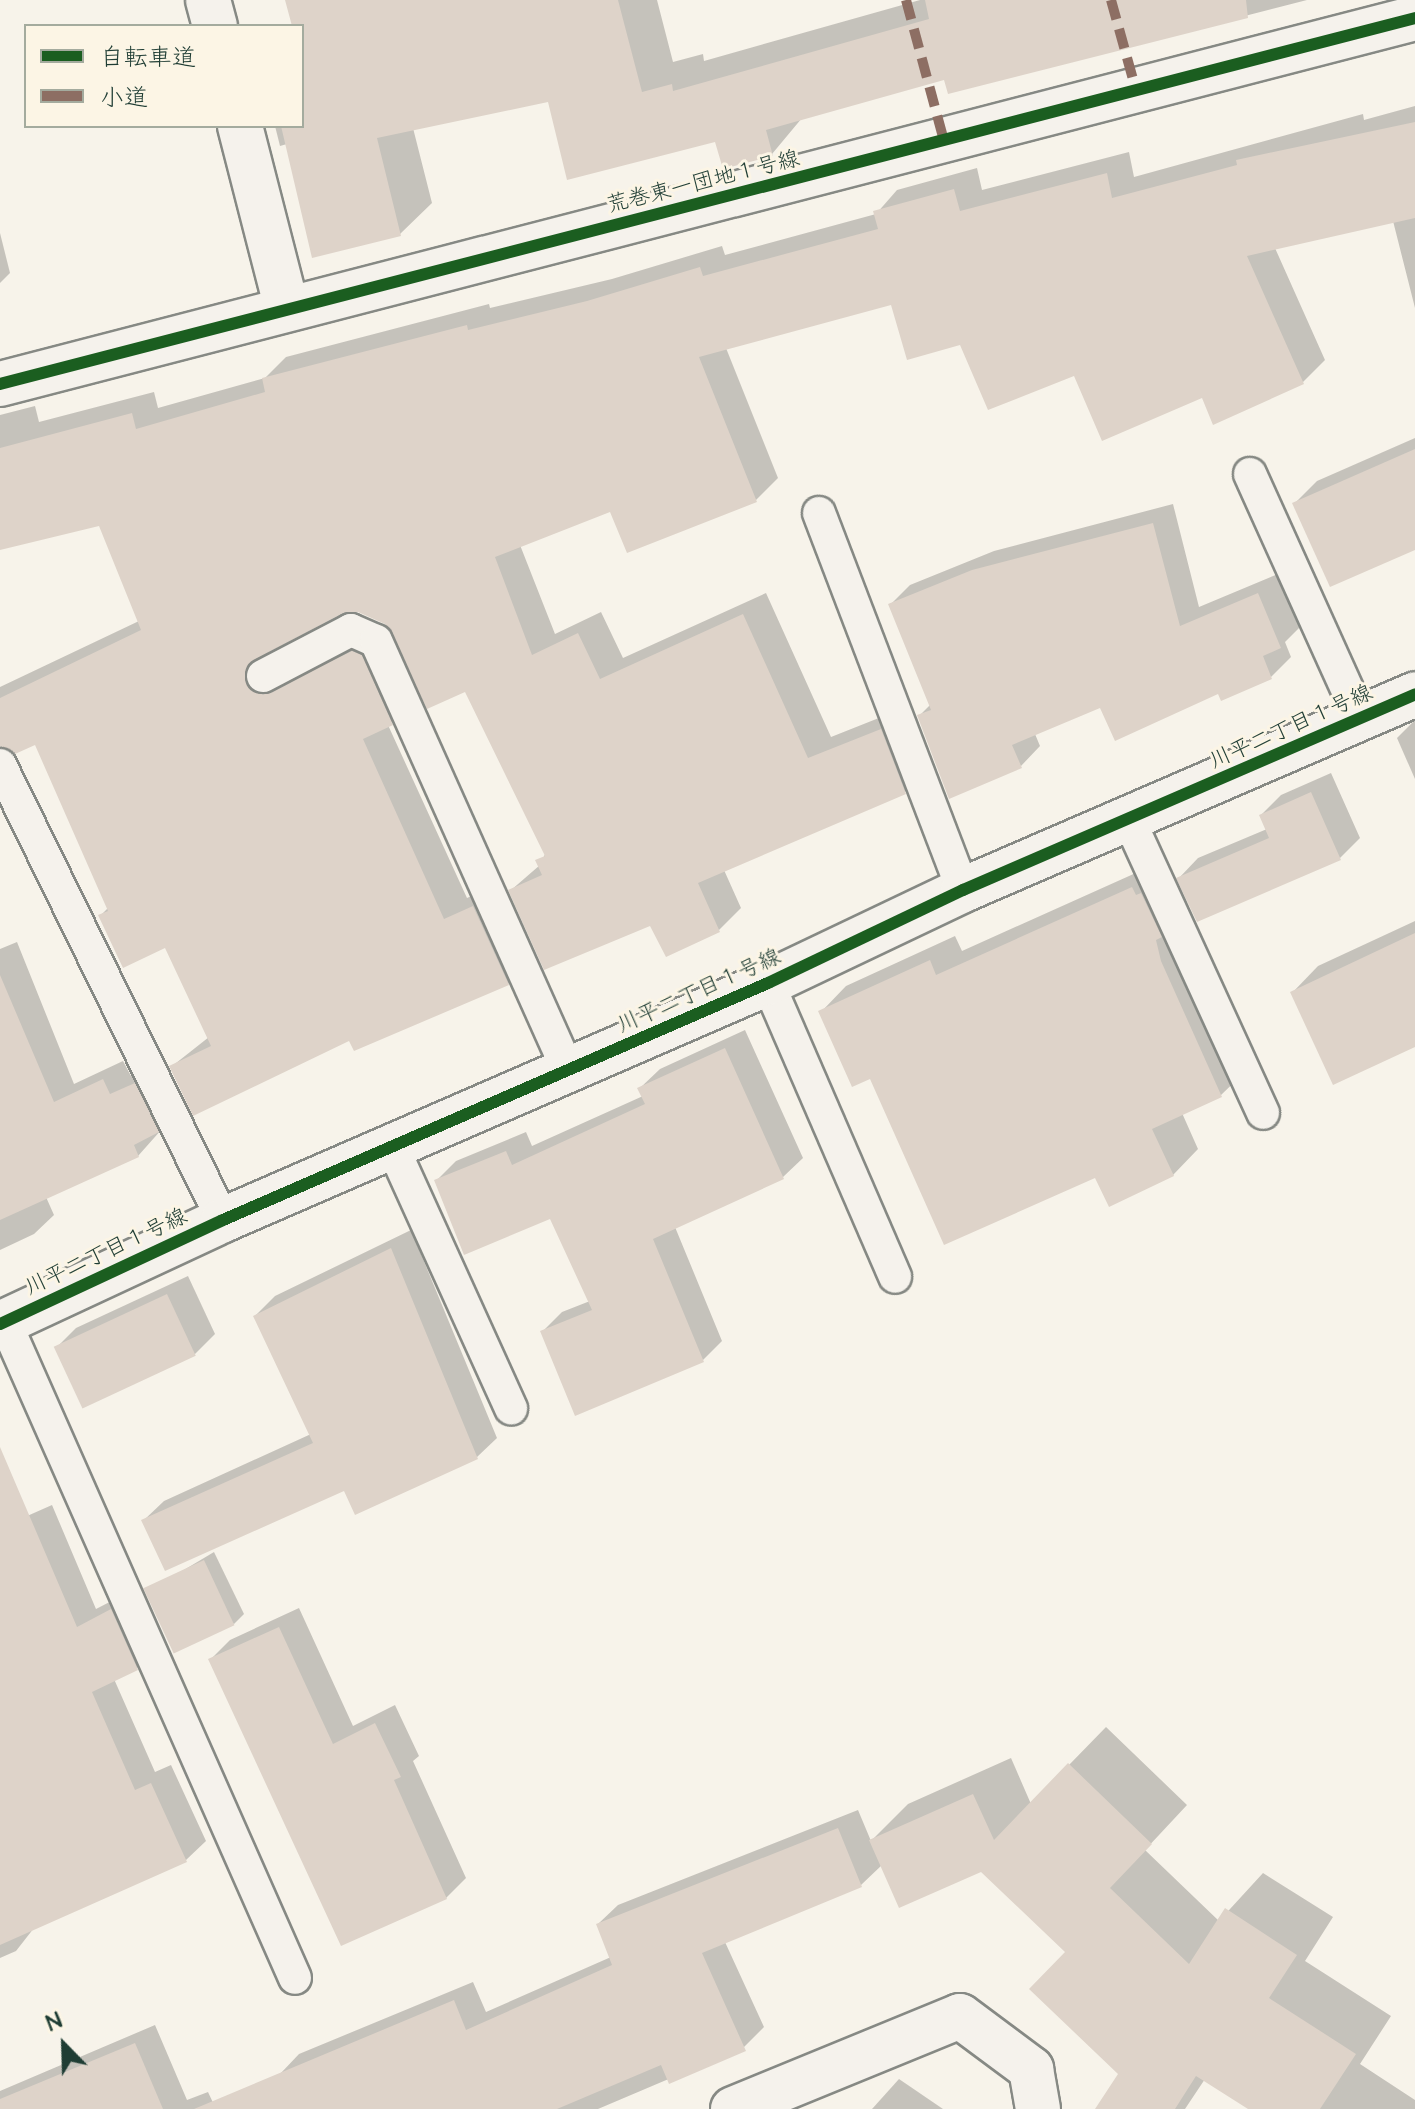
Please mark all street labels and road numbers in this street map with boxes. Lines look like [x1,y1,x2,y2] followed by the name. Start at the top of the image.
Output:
[604,145,802,219] street label: 荒巻東一団地１号線
[1205,679,1377,775] street label: 川平二丁目１号線
[613,943,785,1039] street label: 川平二丁目１号線
[21,1203,191,1301] street label: 川平二丁目１号線

